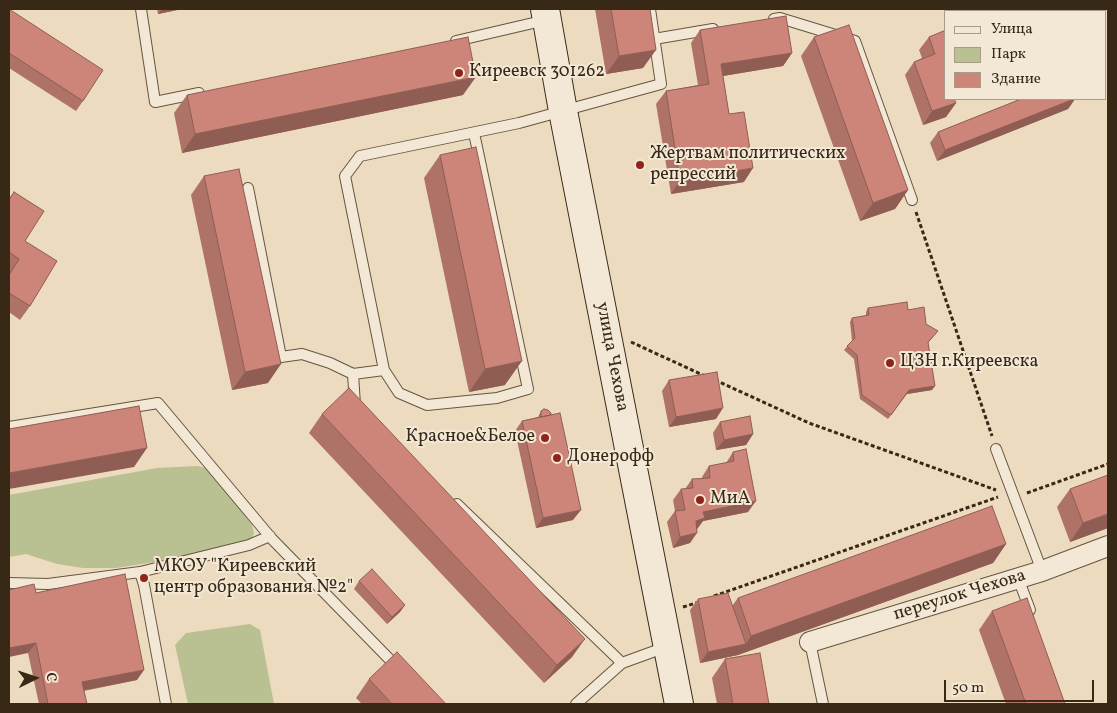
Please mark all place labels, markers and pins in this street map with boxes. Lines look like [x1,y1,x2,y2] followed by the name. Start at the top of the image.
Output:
[469,62,605,84] place label: Киреевск 301262
[453,67,465,79] marker: Киреевск 301262
[650,144,845,186] place label: Жертвам политических репрессий
[634,159,646,171] marker: Жертвам политических репрессий
[900,352,1038,374] place label: ЦЗН г.Киреевска
[884,357,896,369] marker: ЦЗН г.Киреевска
[405,427,535,449] place label: Красное&Белое
[539,432,551,444] marker: Красное&Белое
[567,447,654,469] place label: Донерофф
[551,452,563,464] marker: Донерофф
[710,489,750,511] place label: МиА
[694,494,706,506] marker: МиА
[154,557,353,600] place label: МКОУ "Киреевский центр образования №2"
[138,572,150,584] marker: МКОУ "Киреевский центр образования №2"

